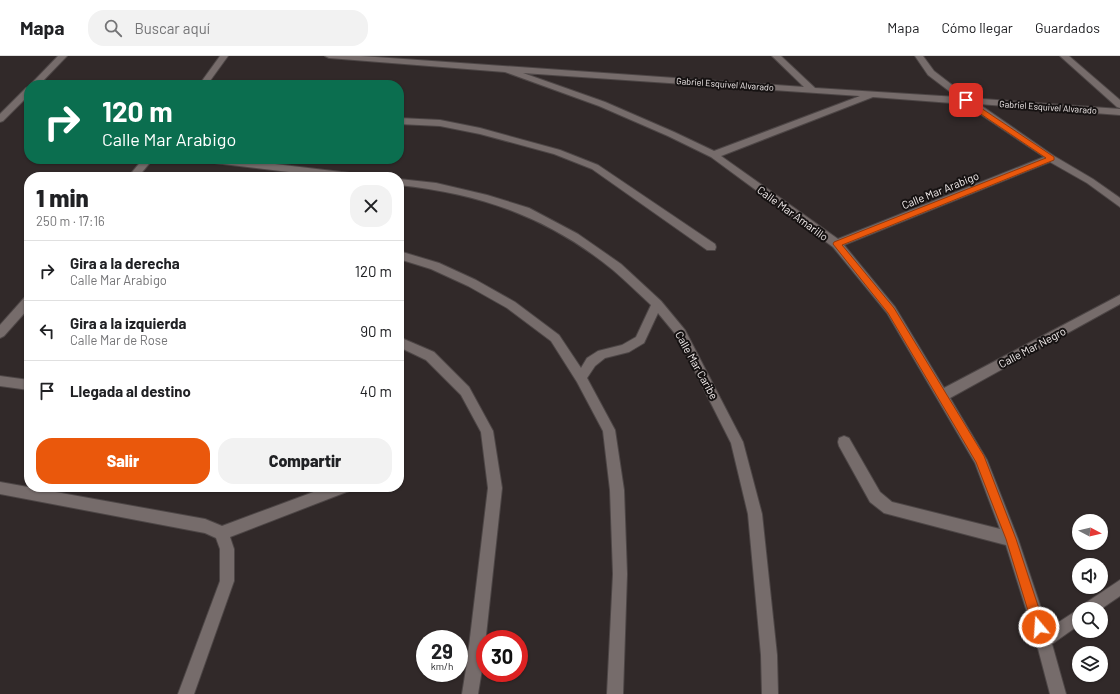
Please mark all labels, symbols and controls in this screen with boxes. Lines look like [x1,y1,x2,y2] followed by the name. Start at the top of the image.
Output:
[88,10,368,46] search box
[20,16,64,39] text: Mapa
[102,17,124,39] icon: search
[134,19,210,37] text: Buscar aquí
[887,19,919,36] text: Mapa
[941,19,1013,36] text: Cómo llegar
[1035,19,1100,36] text: Guardados
[676,75,774,93] street label: Gabriel Esquivel Alvarado
[949,83,983,117] pin
[955,89,977,111] icon: arrive
[102,94,173,128] text: 120 m
[36,96,88,148] icon: right
[999,98,1097,116] street label: Gabriel Esquivel Alvarado
[102,128,236,150] text: Calle Mar Arabigo
[900,169,980,211] street label: Calle Mar Arabigo
[36,183,89,212] text: 1 min
[755,183,831,243] street label: Calle Mar Amarillo
[350,185,392,227] button: close
[36,213,105,229] text: 250 m · 17:16
[70,254,180,272] text: Gira a la derecha
[36,260,58,282] icon: right
[355,262,392,280] text: 120 m
[70,272,167,288] text: Calle Mar Arabigo
[70,314,186,332] text: Gira a la izquierda
[36,320,58,342] icon: left
[360,322,392,340] text: 90 m
[996,324,1068,370] street label: Calle Mar Negro
[673,329,721,401] street label: Calle Mar Caribe
[70,332,168,348] text: Calle Mar de Rose
[36,380,58,402] icon: arrive
[70,382,191,400] text: Llegada al destino
[360,382,392,400] text: 40 m
[36,438,210,484] button: Salir
[218,438,392,484] button: Compartir
[1072,514,1108,550] north arrow
[1072,514,1108,682] map controls
[1072,558,1108,594] button: sound
[1072,602,1108,638] button: search
[1018,606,1060,648] position arrow
[476,630,528,682] speed limit sign: 30
[431,639,453,663] text: 29
[1072,646,1108,682] button: layers
[431,660,453,672] text: km/h

